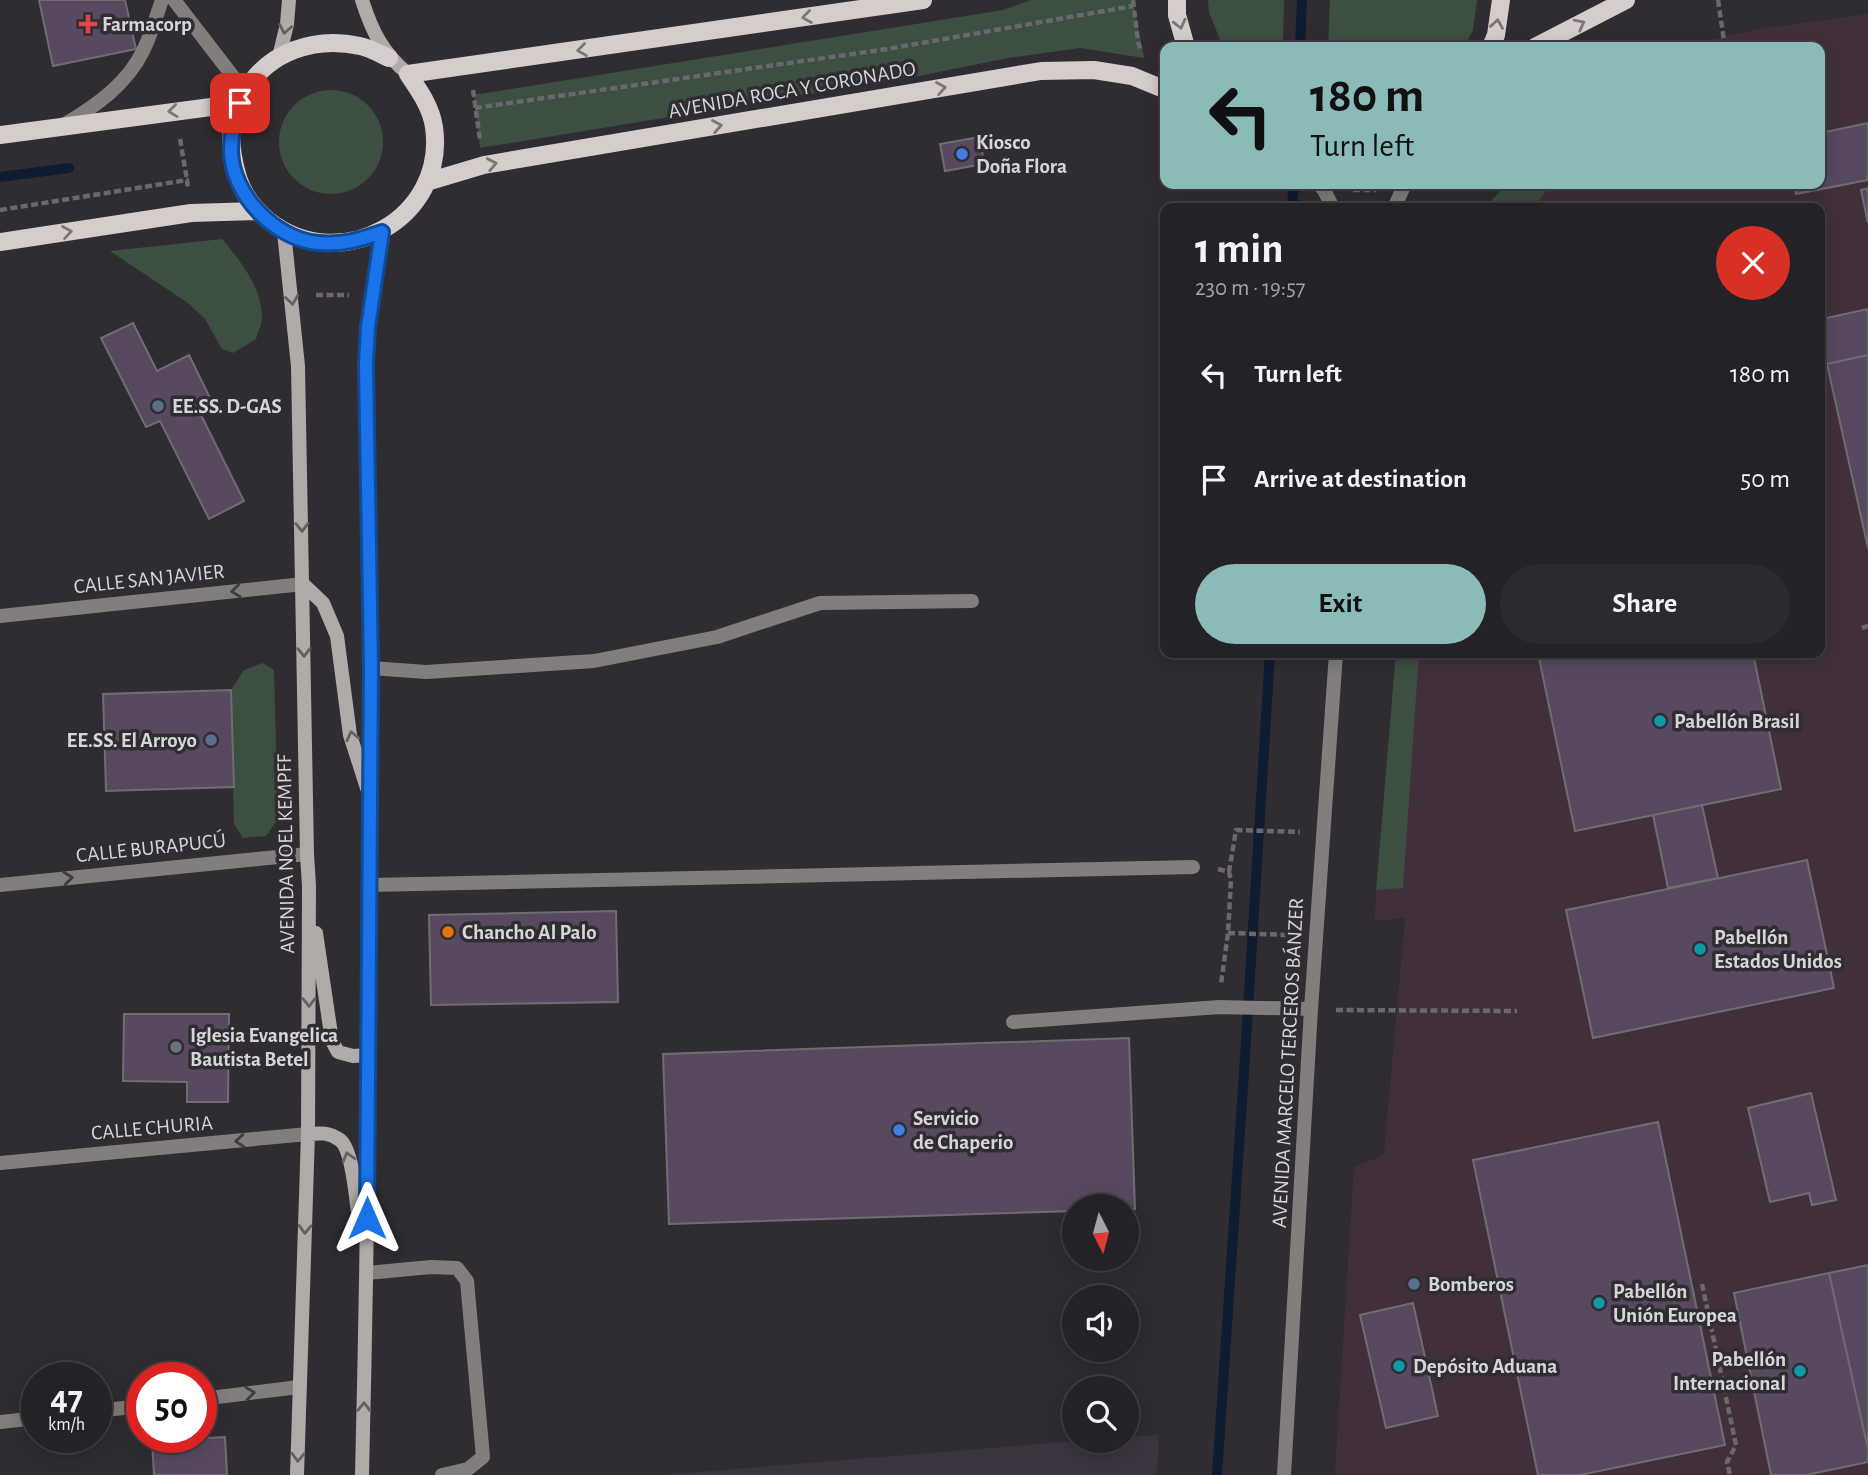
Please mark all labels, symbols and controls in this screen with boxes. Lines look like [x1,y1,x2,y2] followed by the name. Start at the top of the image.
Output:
[801,9,813,24] one-way arrow
[102,14,192,35] place label: Farmacorp
[80,16,96,32] marker: Farmacorp
[1172,18,1186,30] one-way arrow
[1490,18,1505,30] one-way arrow
[1573,18,1585,32] one-way arrow
[279,23,294,35] one-way arrow
[576,42,588,57] one-way arrow
[667,58,917,122] street label: AVENIDA ROCA Y CORONADO
[1195,70,1286,161] icon: left
[1310,72,1424,121] text: 180 m
[210,73,270,133] pin
[935,81,947,96] one-way arrow
[221,84,259,122] icon: arrive
[167,104,179,119] one-way arrow
[711,119,723,134] one-way arrow
[1310,130,1414,162] text: Turn left
[976,132,1067,177] place label: Kiosco Doña Flora
[954,146,970,162] marker: Kiosco Doña Flora
[486,157,498,172] one-way arrow
[62,225,73,240] one-way arrow
[1716,226,1790,300] button: close
[1195,228,1284,270] text: 1 min
[1195,277,1305,300] text: 230 m · 19:57
[284,294,299,306] one-way arrow
[1195,356,1233,394] icon: left
[1254,361,1342,387] text: Turn left
[1730,361,1790,387] text: 180 m
[172,396,282,417] place label: EE.SS. D-GAS
[150,398,166,414] marker: EE.SS. D-GAS
[1195,461,1233,499] icon: arrive
[1254,466,1467,492] text: Arrive at destination
[1740,466,1790,492] text: 50 m
[294,522,310,533] one-way arrow
[73,561,225,597] street label: CALLE SAN JAVIER
[1195,564,1486,644] button: Exit
[1500,564,1790,644] button: Share
[230,584,241,599] one-way arrow
[296,647,312,658] one-way arrow
[1674,711,1800,732] place label: Pabellón Brasil
[1652,713,1668,729] marker: Pabellón Brasil
[67,730,197,751] place label: EE.SS. El Arroyo
[345,730,360,742] one-way arrow
[203,732,219,748] marker: EE.SS. El Arroyo
[274,753,298,954] street label: AVENIDA NOEL KEMPFF
[75,828,227,866] street label: CALLE BURAPUCÚ
[63,871,74,886] one-way arrow
[1267,897,1307,1228] street label: AVENIDA MARCELO TERCEROS BÁNZER
[462,922,597,943] place label: Chancho Al Palo
[440,924,456,940] marker: Chancho Al Palo
[1714,927,1842,972] place label: Pabellón Estados Unidos
[1692,941,1708,957] marker: Pabellón Estados Unidos
[301,997,317,1008] one-way arrow
[190,1025,338,1070] place label: Iglesia Evangelica Bautista Betel
[168,1039,184,1055] marker: Iglesia Evangelica Bautista Betel
[913,1108,1013,1153] place label: Servicio de Chaperio
[90,1112,214,1144] street label: CALLE CHURIA
[891,1122,907,1138] marker: Servicio de Chaperio
[234,1133,245,1148] one-way arrow
[341,1152,356,1164] one-way arrow
[330,1181,404,1255] position arrow
[1062,1194,1139,1270] north arrow
[1062,1194,1139,1453] map controls
[297,1224,312,1235] one-way arrow
[1428,1274,1514,1295] place label: Bomberos
[1406,1276,1422,1292] marker: Bomberos
[1613,1281,1737,1326] place label: Pabellón Unión Europea
[1062,1285,1139,1362] button: sound
[1591,1295,1607,1311] marker: Pabellón Unión Europea
[1673,1349,1786,1394] place label: Pabellón Internacional
[1413,1356,1557,1377] place label: Depósito Aduana
[1391,1358,1407,1374] marker: Depósito Aduana
[126,1362,217,1453] speed limit sign: 50
[1792,1363,1808,1379] marker: Pabellón Internacional
[1062,1376,1139,1453] button: search
[50,1381,83,1416] text: 47
[245,1386,256,1401] one-way arrow
[356,1401,371,1412] one-way arrow
[48,1416,85,1434] text: km/h
[290,1452,305,1463] one-way arrow

